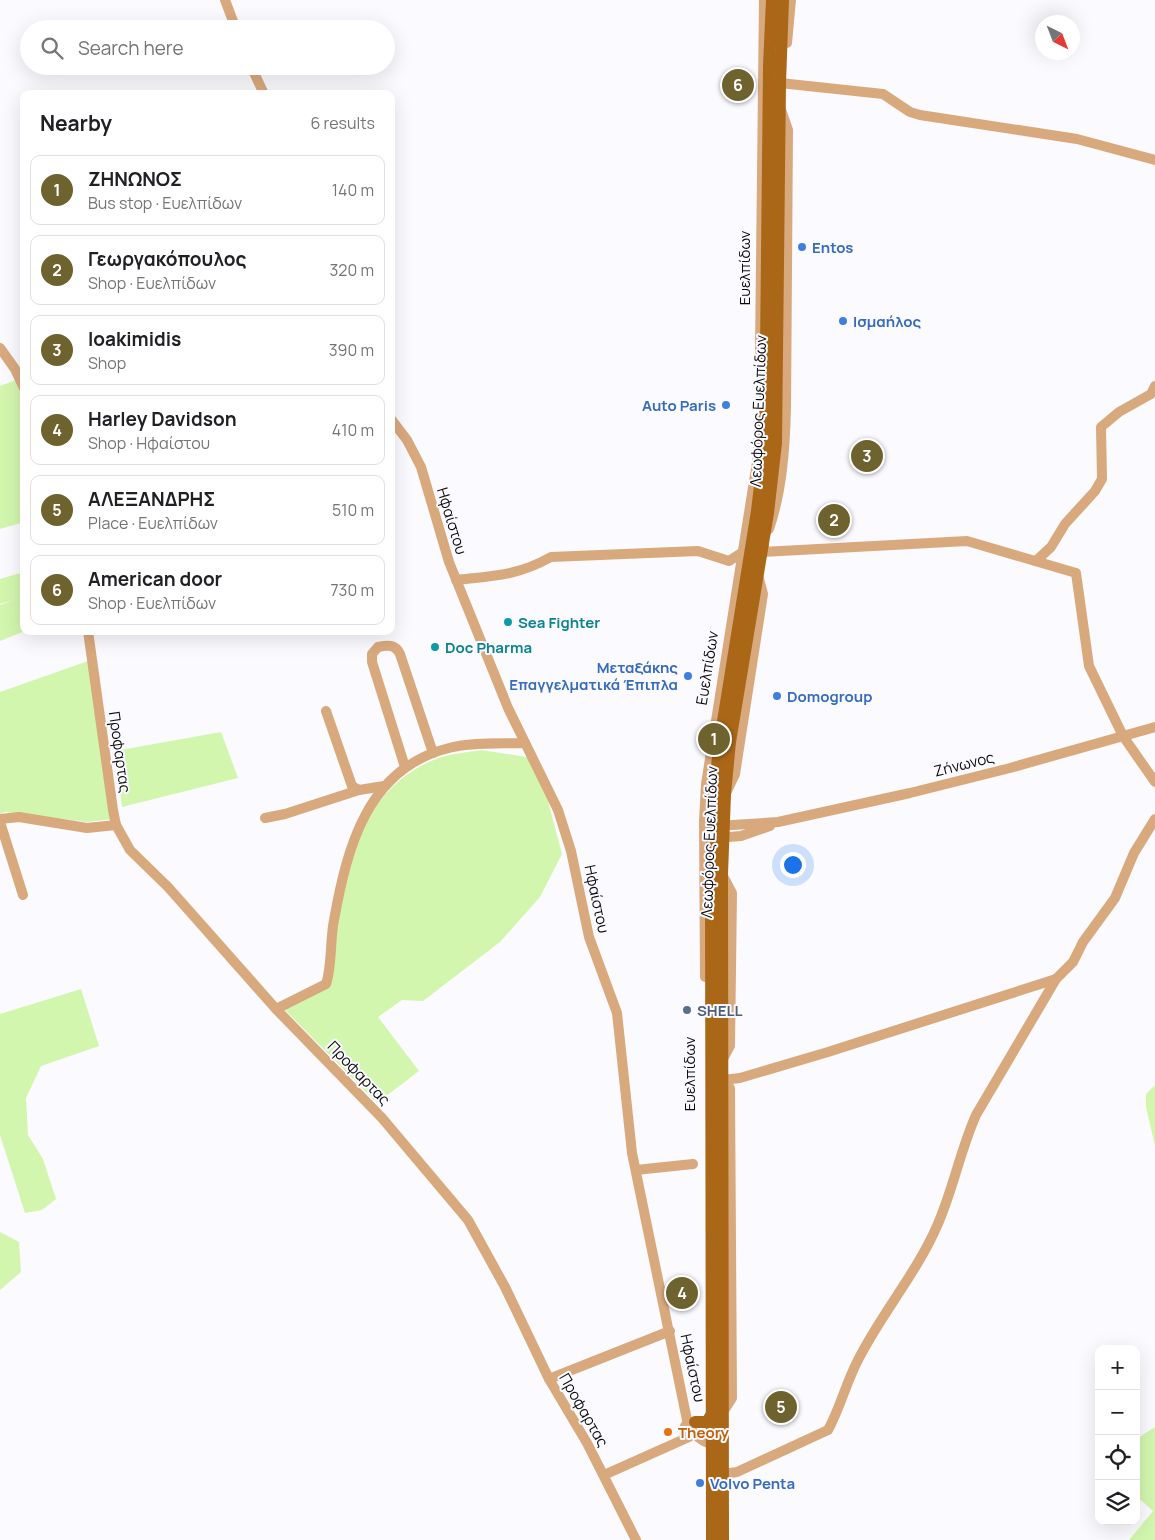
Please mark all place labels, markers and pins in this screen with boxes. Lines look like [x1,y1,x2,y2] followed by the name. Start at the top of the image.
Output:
[722,66,754,104] pin: 6
[812,237,853,258] place label: Entos
[796,241,808,253] marker: Entos
[853,311,921,332] place label: Ισμαήλος
[837,315,849,327] marker: Ισμαήλος
[642,395,716,416] place label: Auto Paris
[720,399,732,411] marker: Auto Paris
[851,437,883,475] pin: 3
[818,501,850,539] pin: 2
[518,612,600,633] place label: Sea Fighter
[502,616,514,628] marker: Sea Fighter
[445,637,532,658] place label: Doc Pharma
[429,641,441,653] marker: Doc Pharma
[509,657,678,695] place label: Μεταξάκης Επαγγελματικά Έπιπλα
[682,670,694,682] marker: Μεταξάκης Επαγγελματικά Έπιπλα
[787,686,872,707] place label: Domogroup
[771,690,783,702] marker: Domogroup
[698,720,730,758] pin: 1
[697,1000,742,1021] place label: SHELL
[681,1004,693,1016] marker: SHELL
[666,1274,698,1312] pin: 4
[765,1388,797,1426] pin: 5
[678,1422,730,1443] place label: Theory
[662,1426,674,1438] marker: Theory
[710,1473,795,1494] place label: Volvo Penta
[694,1477,706,1489] marker: Volvo Penta

